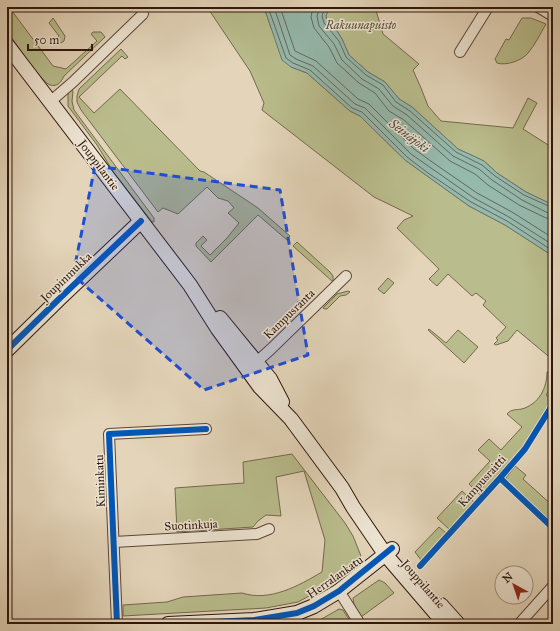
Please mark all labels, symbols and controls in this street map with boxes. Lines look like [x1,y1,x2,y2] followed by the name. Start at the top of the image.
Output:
[325,18,397,33] park label: Rakuunapuisto
[28,26,92,52] scale bar
[34,33,59,47] text: 50 m
[385,115,433,157] water label: Seinäjoki
[73,135,123,194] street label: Jouppilantie
[36,249,96,307] street label: Joupinmukka
[260,285,318,342] street label: Kampusranta
[455,452,509,510] street label: Kampusraitti
[92,454,108,508] street label: Kiminkatu
[164,517,219,533] street label: Suotinkuja
[304,552,366,601] street label: Herralankatu
[396,555,448,612] street label: Jouppilantie
[494,565,534,605] north arrow
[500,569,516,586] text: N

